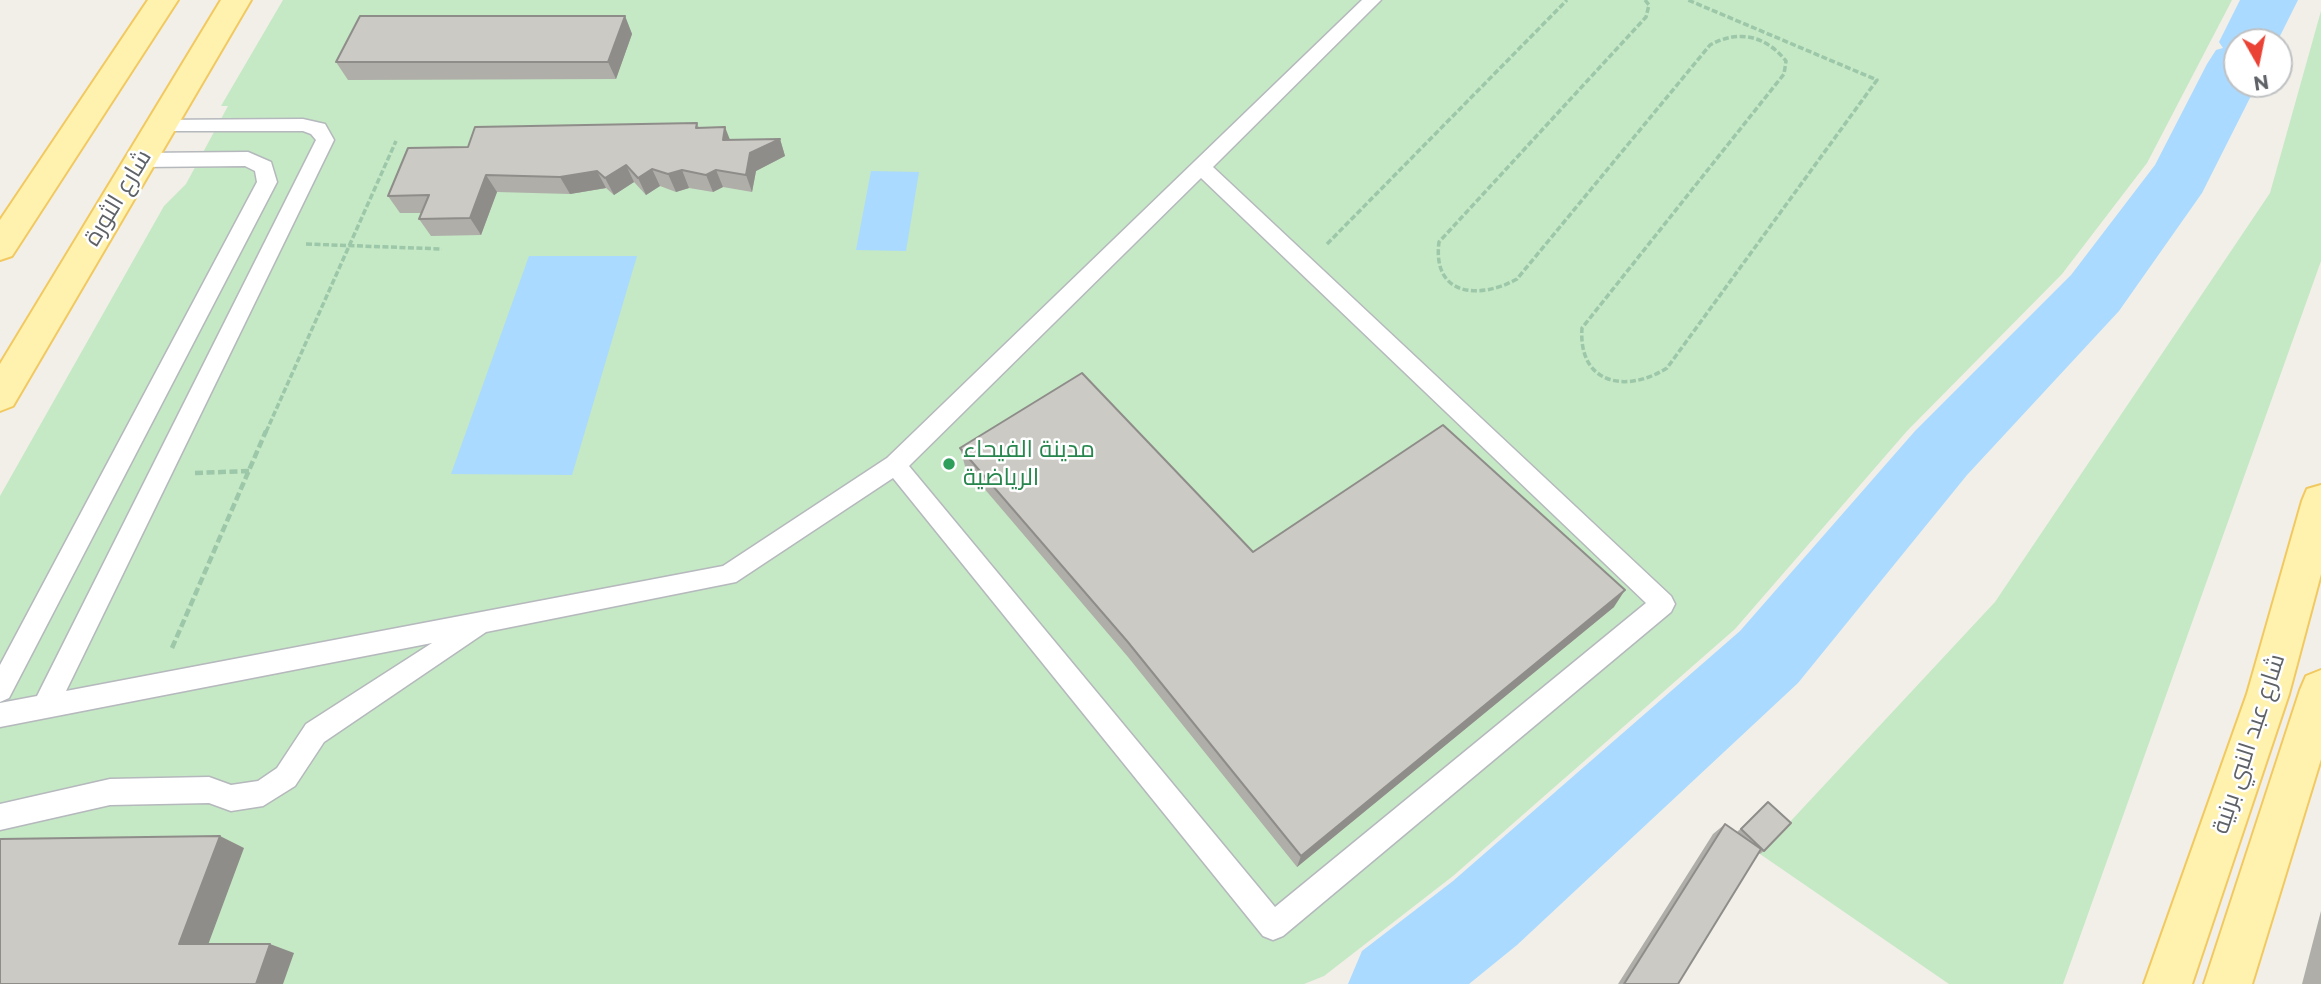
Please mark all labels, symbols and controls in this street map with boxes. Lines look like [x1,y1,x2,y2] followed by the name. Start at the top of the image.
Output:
[2223,28,2293,98] north arrow
[2252,70,2270,95] text: N
[78,145,158,251] street label: شارع الثورة
[963,436,1095,492] place label: مدينة الفيحاء الرياضية
[941,456,957,472] marker: مدينة الفيحاء الرياضية
[2206,651,2292,837] street label: شارع عبد النبي برنية

